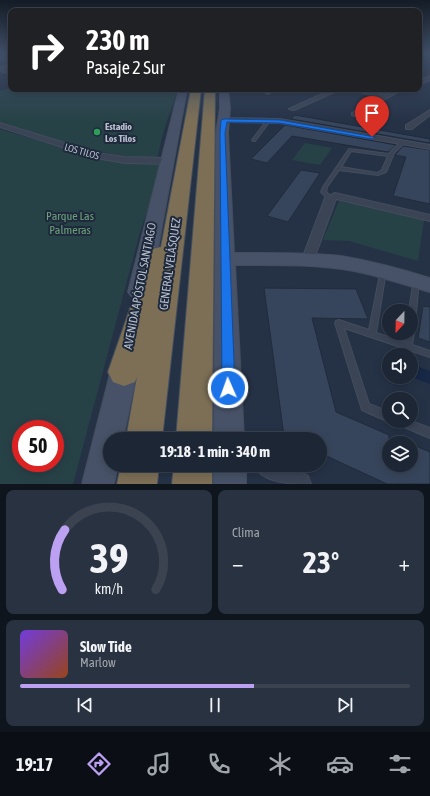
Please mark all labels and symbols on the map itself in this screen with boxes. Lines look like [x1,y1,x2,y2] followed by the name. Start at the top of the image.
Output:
[355,96,389,137] pin
[105,121,136,144] place label: Estadio Los Tilos
[92,127,102,137] marker: Estadio Los Tilos
[63,141,101,162] street label: LOS TILOS
[46,209,94,237] park label: Parque Las Palmeras
[157,216,183,311] street label: GENERAL VELÁSQUEZ
[121,221,159,351] street label: AVENIDA APÓSTOL SANTIAGO
[382,304,418,340] north arrow
[207,367,249,409] position arrow
[12,420,64,472] speed limit sign: 50

